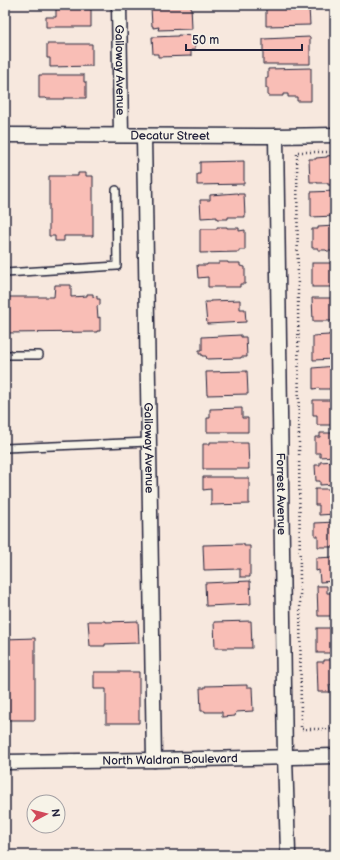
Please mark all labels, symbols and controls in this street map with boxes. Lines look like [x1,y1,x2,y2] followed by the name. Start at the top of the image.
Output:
[111,24,128,116] street label: Galloway Avenue
[186,26,302,52] scale bar
[192,33,219,48] text: 50 m
[130,128,210,144] street label: Decatur Street
[140,402,157,494] street label: Galloway Avenue
[273,453,289,535] street label: Forrest Avenue
[102,751,238,769] street label: North Waldran Boulevard
[26,794,66,834] north arrow
[48,808,62,818] text: N

